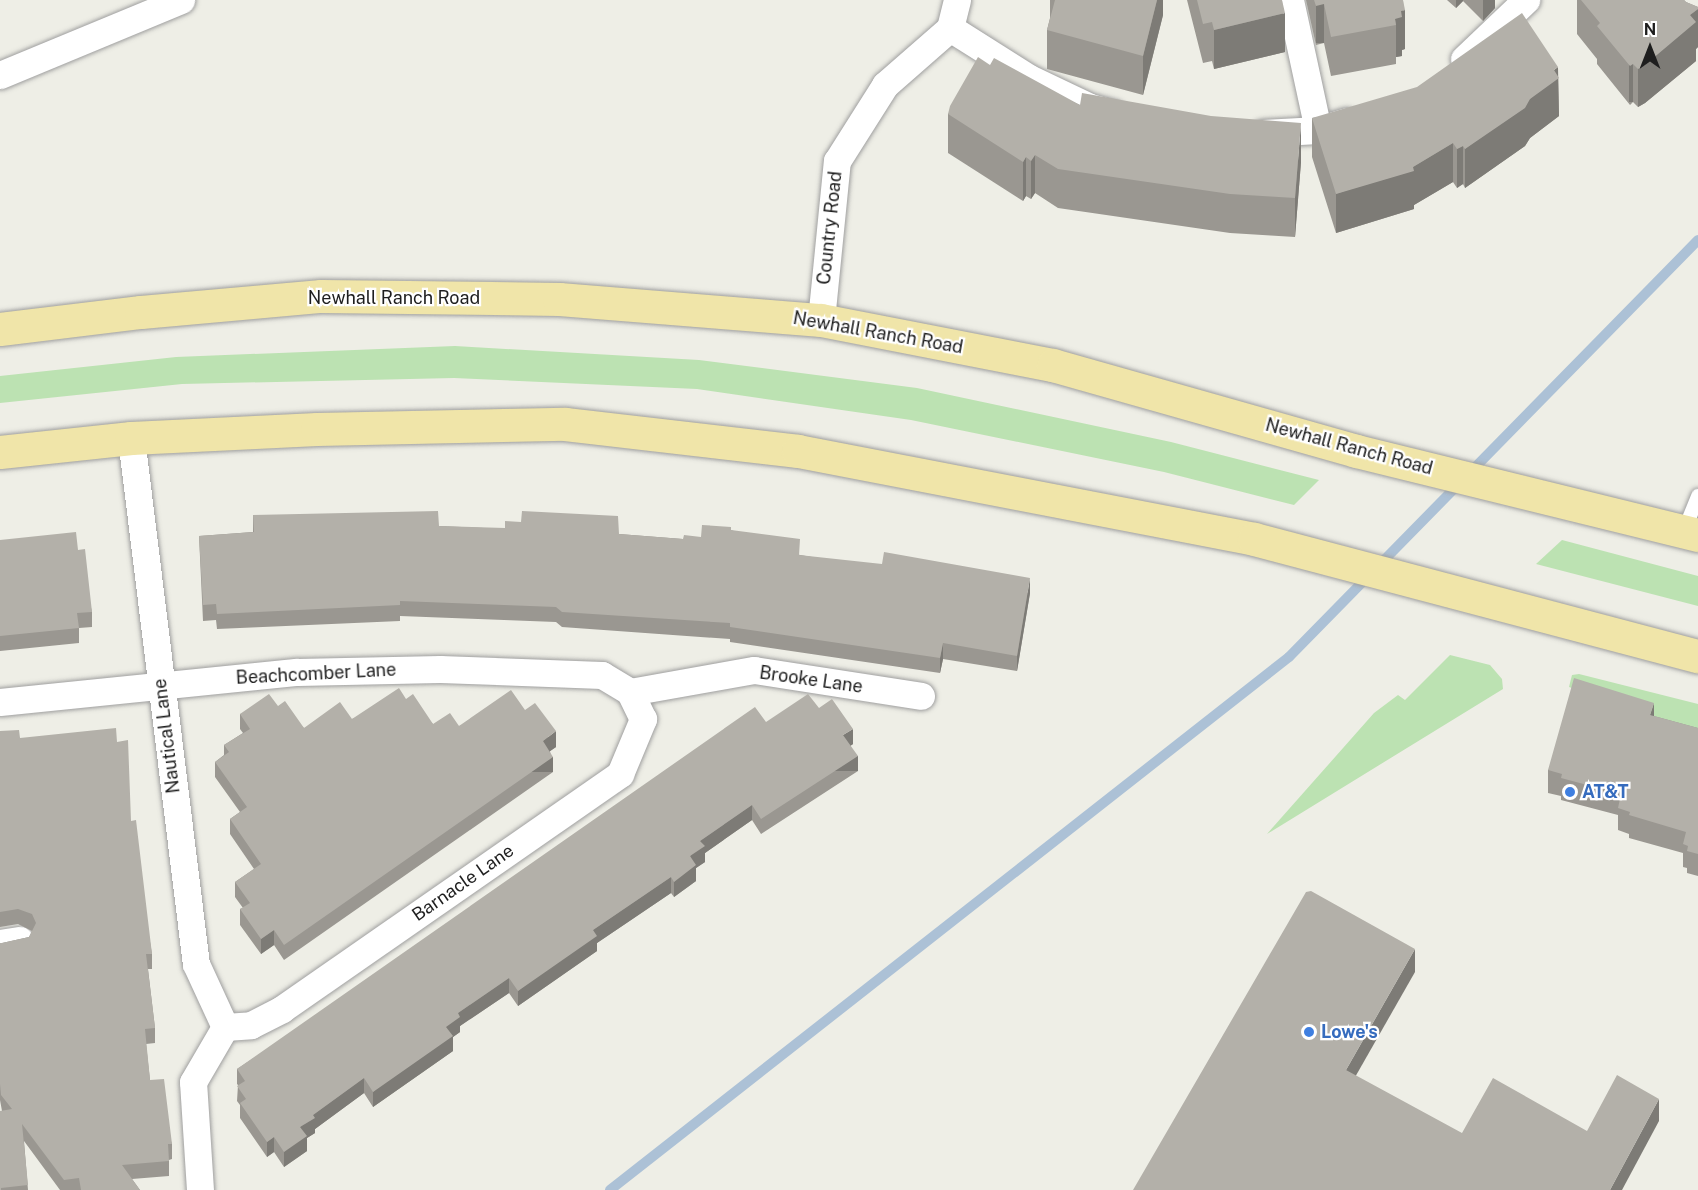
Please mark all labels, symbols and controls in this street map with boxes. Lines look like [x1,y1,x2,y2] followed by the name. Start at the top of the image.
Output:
[1620,18,1680,78] north arrow
[1644,20,1656,39] text: N
[813,170,847,286] street label: Country Road
[308,287,480,309] street label: Newhall Ranch Road
[791,307,965,359] street label: Newhall Ranch Road
[1263,414,1435,480] street label: Newhall Ranch Road
[235,659,397,689] street label: Beachcomber Lane
[758,662,864,698] street label: Brooke Lane
[149,677,185,795] street label: Nautical Lane
[1582,781,1628,803] place label: AT&T
[1563,785,1577,799] marker: AT&T
[408,840,518,926] street label: Barnacle Lane
[1321,1021,1378,1043] place label: Lowe's
[1302,1025,1316,1039] marker: Lowe's

